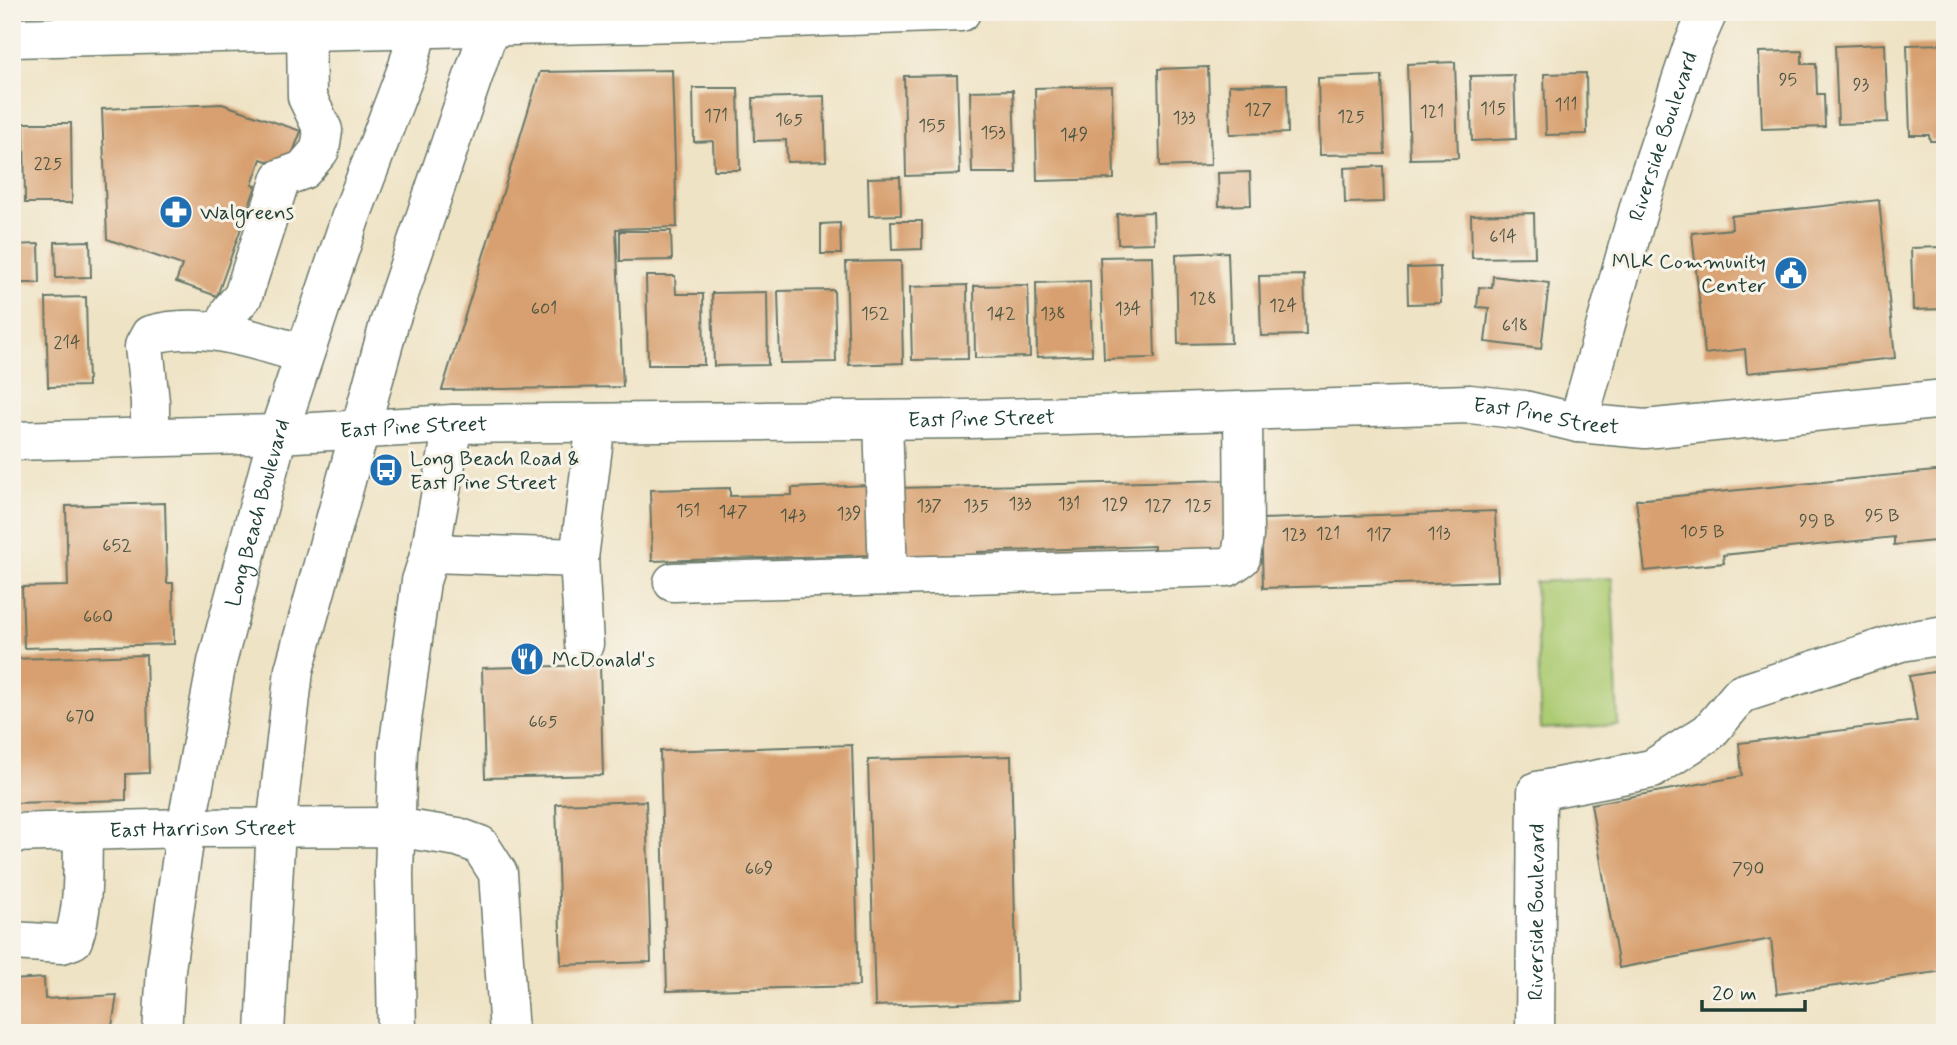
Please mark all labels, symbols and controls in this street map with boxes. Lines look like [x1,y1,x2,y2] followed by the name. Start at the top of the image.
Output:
[1623,48,1705,225] street label: Riverside Boulevard
[1779,68,1797,92] house number: 95
[1853,73,1870,97] house number: 93
[1555,93,1577,117] house number: 111
[1480,97,1506,121] house number: 115
[1244,98,1272,122] house number: 127
[1420,100,1444,124] house number: 121
[704,104,728,128] house number: 171
[1337,105,1365,129] house number: 125
[1172,106,1196,130] house number: 133
[775,108,803,132] house number: 165
[918,114,946,138] house number: 155
[981,121,1005,145] house number: 153
[1060,123,1088,147] house number: 149
[34,152,62,176] house number: 225
[157,193,195,231] pharmacy icon: Walgreens
[200,199,294,228] place label: Walgreens
[1489,225,1517,249] house number: 614
[1612,248,1766,300] place label: MLK Community Center
[1772,254,1810,292] public building icon: MLK Community Center
[1189,287,1217,311] house number: 128
[1269,294,1297,318] house number: 124
[531,297,557,321] house number: 601
[1115,297,1142,321] house number: 134
[861,302,889,326] house number: 152
[986,302,1016,326] house number: 142
[1040,302,1066,326] house number: 138
[1502,314,1528,338] house number: 618
[53,331,81,355] house number: 214
[1472,391,1620,442] street label: East Pine Street
[908,403,1056,435] street label: East Pine Street
[339,411,488,445] street label: East Pine Street
[219,415,297,610] street label: Long Beach Boulevard
[410,445,580,497] place label: Long Beach Road & East Pine Street
[367,451,405,489] bus stop icon: Long Beach Road & East Pine Street
[1008,492,1032,516] house number: 133
[1058,492,1080,516] house number: 131
[1101,493,1129,517] house number: 129
[916,494,942,518] house number: 137
[963,494,989,518] house number: 135
[1144,494,1172,518] house number: 127
[1184,494,1212,518] house number: 125
[676,499,700,523] house number: 151
[718,500,748,524] house number: 147
[836,502,862,526] house number: 139
[780,504,806,528] house number: 143
[1865,504,1899,528] house number: 95 B
[1799,509,1835,533] house number: 99 B
[1680,520,1724,544] house number: 105 B
[1316,522,1340,546] house number: 121
[1427,522,1451,546] house number: 113
[1282,523,1306,547] house number: 123
[1366,523,1392,547] house number: 117
[102,534,132,558] house number: 652
[83,605,113,629] house number: 660
[508,640,546,678] restaurant icon: McDonald's
[552,646,655,674] place label: McDonald's
[65,705,95,729] house number: 670
[528,710,558,734] house number: 665
[109,814,296,845] street label: East Harrison Street
[1522,823,1552,1001] street label: Riverside Boulevard
[745,857,773,881] house number: 669
[1732,857,1764,881] house number: 790
[1702,968,1805,1012] scale bar
[1712,980,1757,1008] text: 20 m

